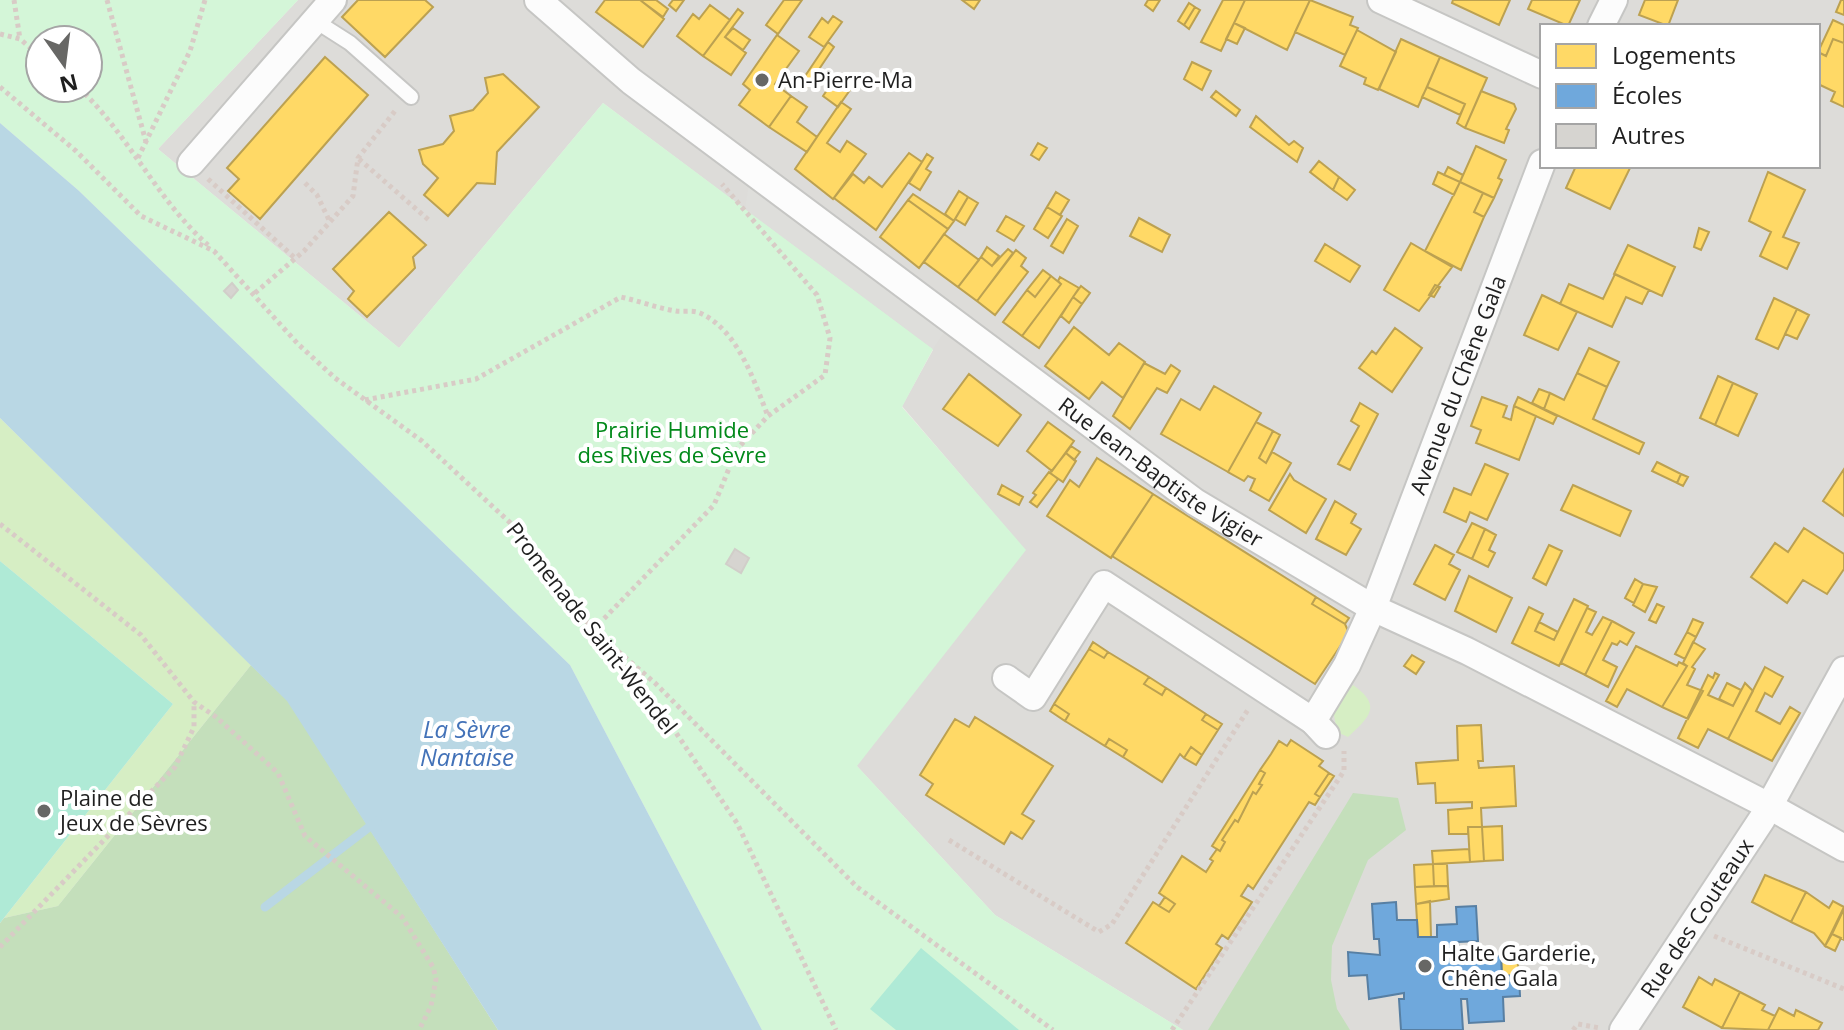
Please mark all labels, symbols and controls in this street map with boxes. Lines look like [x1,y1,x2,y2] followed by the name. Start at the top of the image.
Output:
[24,24,104,104] north arrow
[1540,24,1820,168] legend
[1612,38,1736,71] text: Logements
[778,64,913,94] place label: An-Pierre-Ma
[57,68,81,101] text: N
[753,71,771,89] marker: An-Pierre-Ma
[1612,78,1682,111] text: Écoles
[1612,118,1685,151] text: Autres
[1402,271,1512,498] street label: Avenue du Chêne Gala
[1053,389,1269,553] street label: Rue Jean-Baptiste Vigier
[578,414,766,469] park label: Prairie Humide des Rives de Sèvre
[501,515,685,740] street label: Promenade Saint-Wendel
[420,712,514,773] water label: La Sèvre Nantaise
[58,782,208,837] place label: Plaine de Jeux de Sèvres
[35,802,53,820] marker: Plaine de Jeux de Sèvres
[1632,832,1760,1003] street label: Rue des Couteaux
[1441,937,1597,992] place label: Halte Garderie, Chêne Gala
[1416,957,1434,975] marker: Halte Garderie, Chêne Gala

